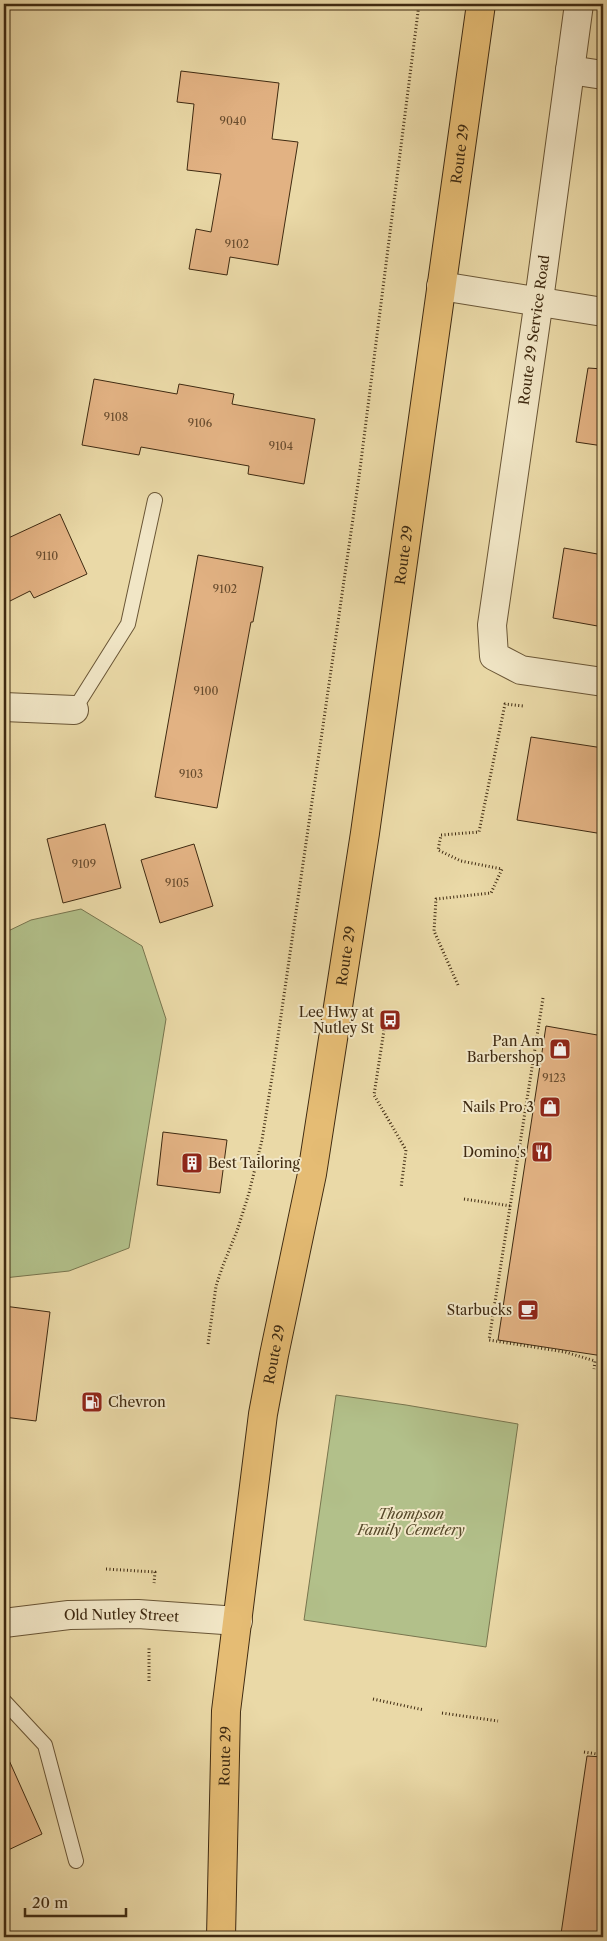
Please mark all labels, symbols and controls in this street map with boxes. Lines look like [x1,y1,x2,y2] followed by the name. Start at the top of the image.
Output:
[220,114,246,128] house number: 9040
[447,123,473,185] street label: Route 29
[225,237,249,251] house number: 9102
[515,253,554,406] street label: Route 29 Service Road
[104,410,128,424] house number: 9108
[188,416,213,430] house number: 9106
[269,439,293,453] house number: 9104
[391,524,417,586] street label: Route 29
[36,549,58,563] house number: 9110
[213,582,237,596] house number: 9102
[193,684,219,698] house number: 9100
[179,767,203,781] house number: 9103
[72,857,96,871] house number: 9109
[165,876,189,890] house number: 9105
[332,925,359,987] street label: Route 29
[299,1003,374,1037] place label: Lee Hwy at Nutley St
[378,1008,402,1032] bus stop icon: Lee Hwy at Nutley St
[467,1032,544,1066] place label: Pan Am Barbershop
[548,1037,572,1061] shop icon: Pan Am Barbershop
[542,1071,566,1085] house number: 9123
[538,1095,562,1119] shop icon: Nails Pro 3
[462,1098,534,1116] place label: Nails Pro 3
[530,1140,554,1164] restaurant icon: Domino's
[463,1143,526,1161] place label: Domino's
[180,1151,204,1175] building icon: Best Tailoring
[208,1154,300,1172] place label: Best Tailoring
[516,1298,540,1322] cafe icon: Starbucks
[447,1301,512,1319] place label: Starbucks
[260,1323,289,1386] street label: Route 29
[80,1390,104,1414] fuel station icon: Chevron
[108,1393,166,1411] place label: Chevron
[356,1505,465,1539] park label: Thompson Family Cemetery
[64,1605,180,1626] street label: Old Nutley Street
[215,1726,235,1786] street label: Route 29
[25,1886,126,1918] scale bar
[32,1893,68,1912] text: 20 m

